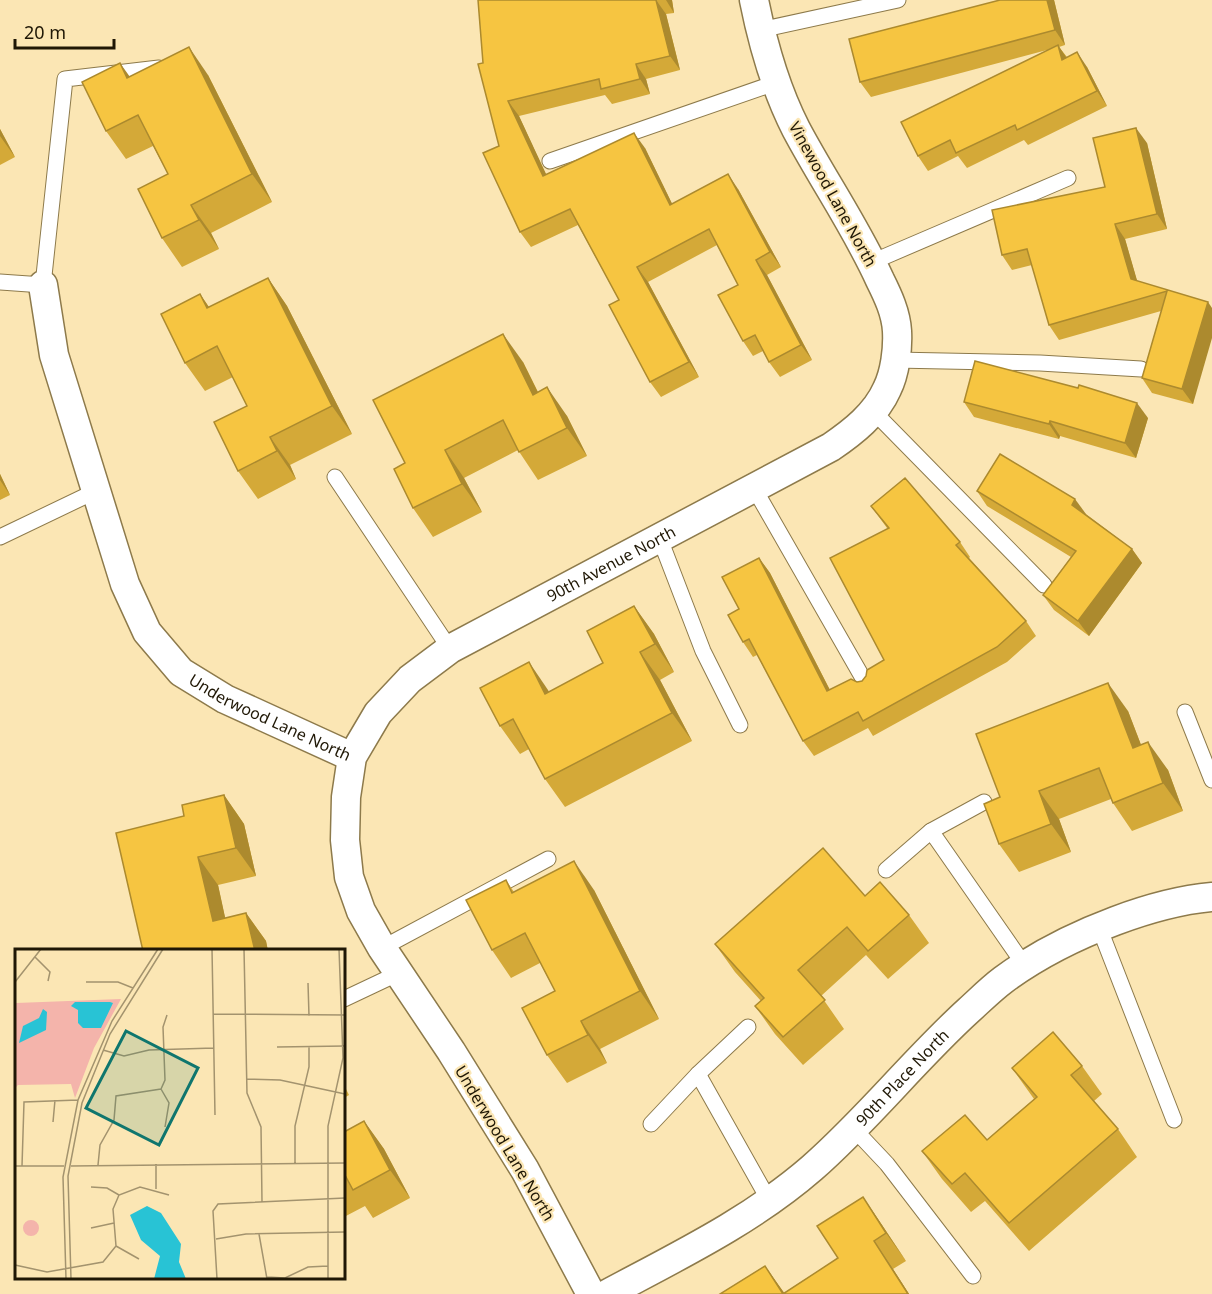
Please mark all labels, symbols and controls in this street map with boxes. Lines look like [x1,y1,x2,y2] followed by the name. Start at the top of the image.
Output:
[15,12,114,50] scale bar
[24,20,66,44] text: 20 m
[784,117,882,271] street label: Vinewood Lane North
[543,520,679,607] street label: 90th Avenue North
[185,669,354,766] street label: Underwood Lane North
[15,949,345,1279] inset map
[851,1024,954,1131] street label: 90th Place North
[450,1061,560,1225] street label: Underwood Lane North

